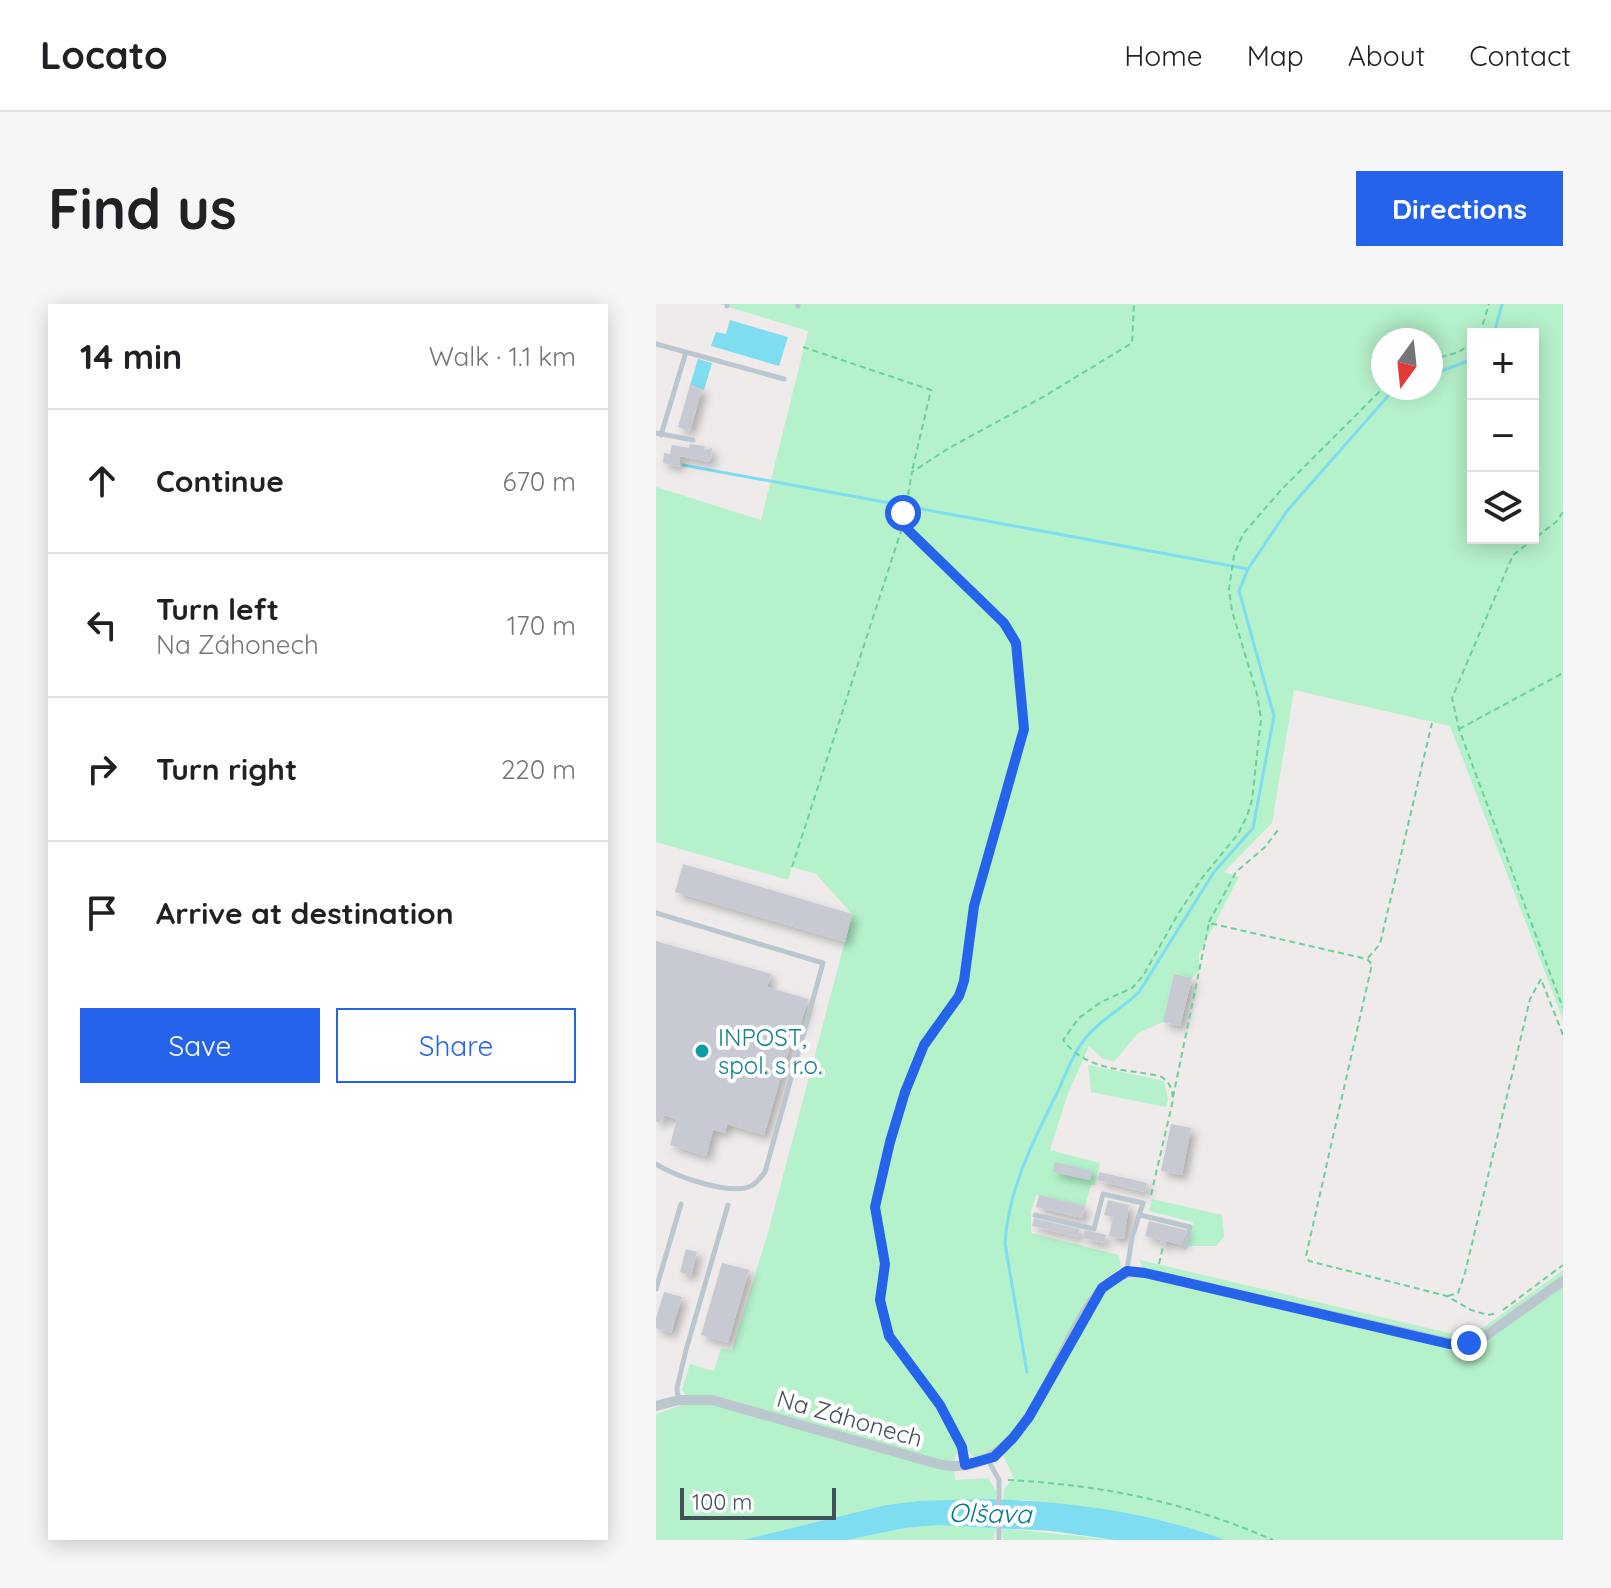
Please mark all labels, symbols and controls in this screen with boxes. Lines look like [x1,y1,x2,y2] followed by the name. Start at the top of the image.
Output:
[40,31,168,79] text: Locato
[1124,38,1203,73] text: Home
[1247,38,1304,73] text: Map
[1348,38,1425,73] text: About
[1469,38,1571,73] text: Contact
[1356,171,1563,246] button: Directions
[48,173,237,243] text: Find us
[1371,328,1443,400] north arrow
[1467,328,1539,544] map controls
[1467,328,1539,400] button: +
[80,335,182,378] text: 14 min
[429,340,576,373] text: Walk · 1.1 km
[1467,400,1539,472] button: −
[80,459,124,503] icon: ahead
[156,462,284,500] text: Continue
[502,465,576,498] text: 670 m
[1467,472,1539,544] button: layers
[885,495,921,531] route start
[156,590,279,628] text: Turn left
[80,603,124,647] icon: left
[507,609,576,642] text: 170 m
[156,628,319,661] text: Na Záhonech
[80,747,124,791] icon: right
[156,750,297,788] text: Turn right
[501,753,576,786] text: 220 m
[80,891,124,935] icon: arrive
[156,894,454,932] text: Arrive at destination
[80,1008,320,1083] button: Save
[336,1008,576,1083] button: Share
[718,1022,822,1080] place label: INPOST, spol. s r.o.
[693,1042,711,1060] marker: INPOST, spol. s r.o.
[1451,1325,1487,1361] route end
[774,1383,926,1453] street label: Na Záhonech
[680,1484,836,1520] scale bar
[692,1488,752,1516] text: 100 m
[948,1496,1033,1530] water label: Olšava

